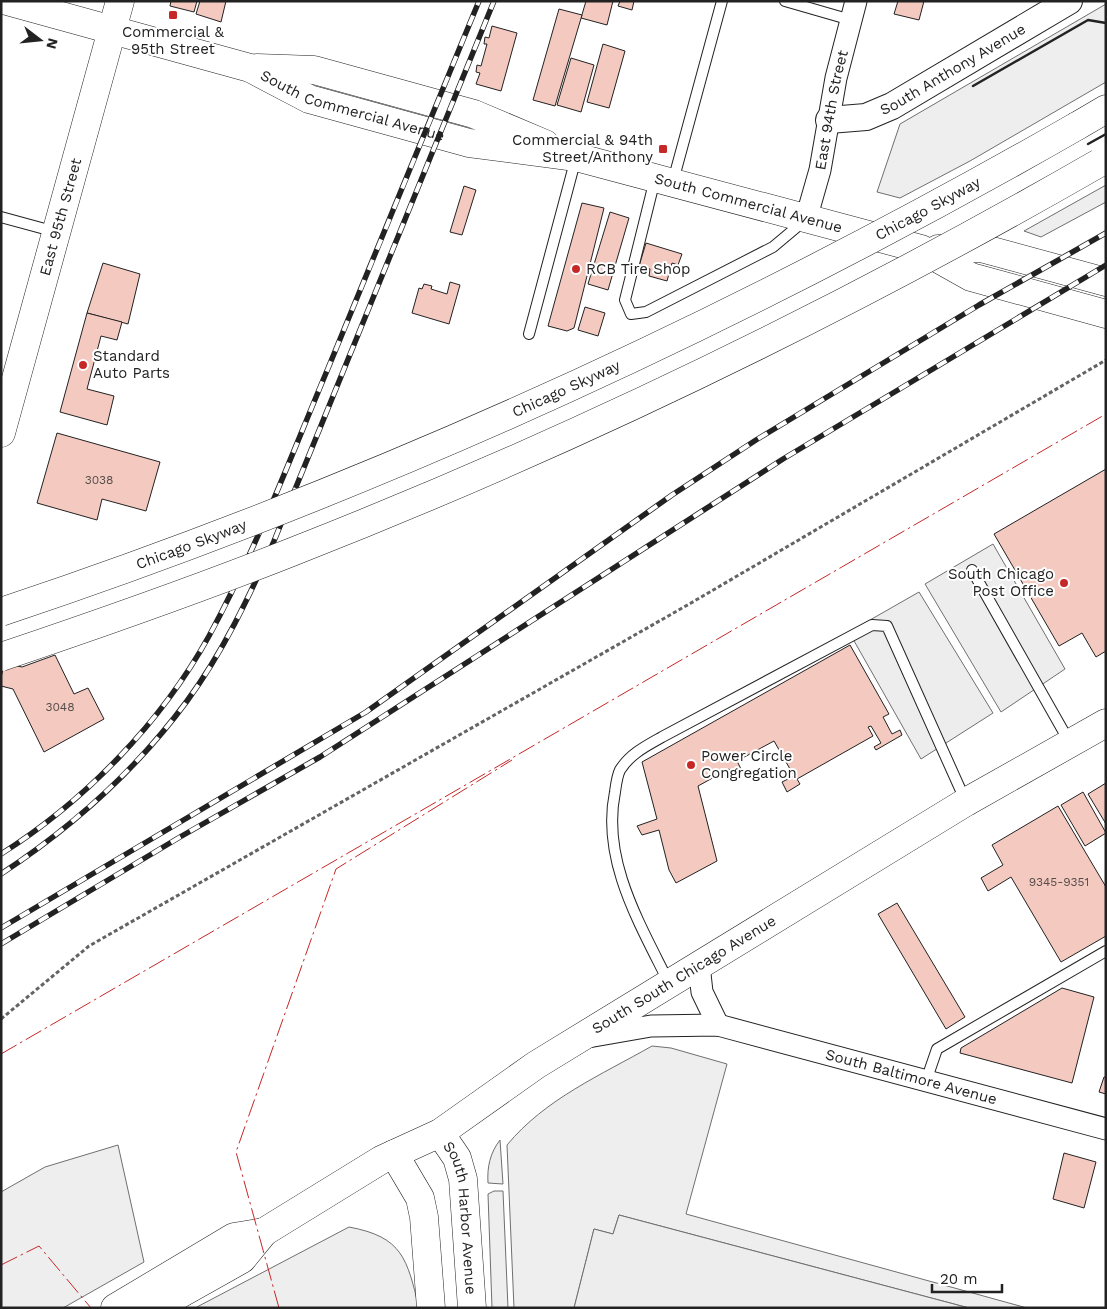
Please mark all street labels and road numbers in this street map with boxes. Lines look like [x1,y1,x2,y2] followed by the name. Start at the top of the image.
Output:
[877,20,1029,119] street label: South Anthony Avenue
[811,47,852,171] street label: East 94th Street
[257,66,446,145] street label: South Commercial Avenue
[36,155,85,278] street label: East 95th Street
[653,169,844,237] street label: South Commercial Avenue
[872,173,984,244] street label: Chicago Skyway
[509,356,623,421] street label: Chicago Skyway
[134,515,249,573] street label: Chicago Skyway
[589,911,779,1038] street label: South South Chicago Avenue
[823,1045,999,1108] street label: South Baltimore Avenue
[439,1138,480,1295] street label: South Harbor Avenue

